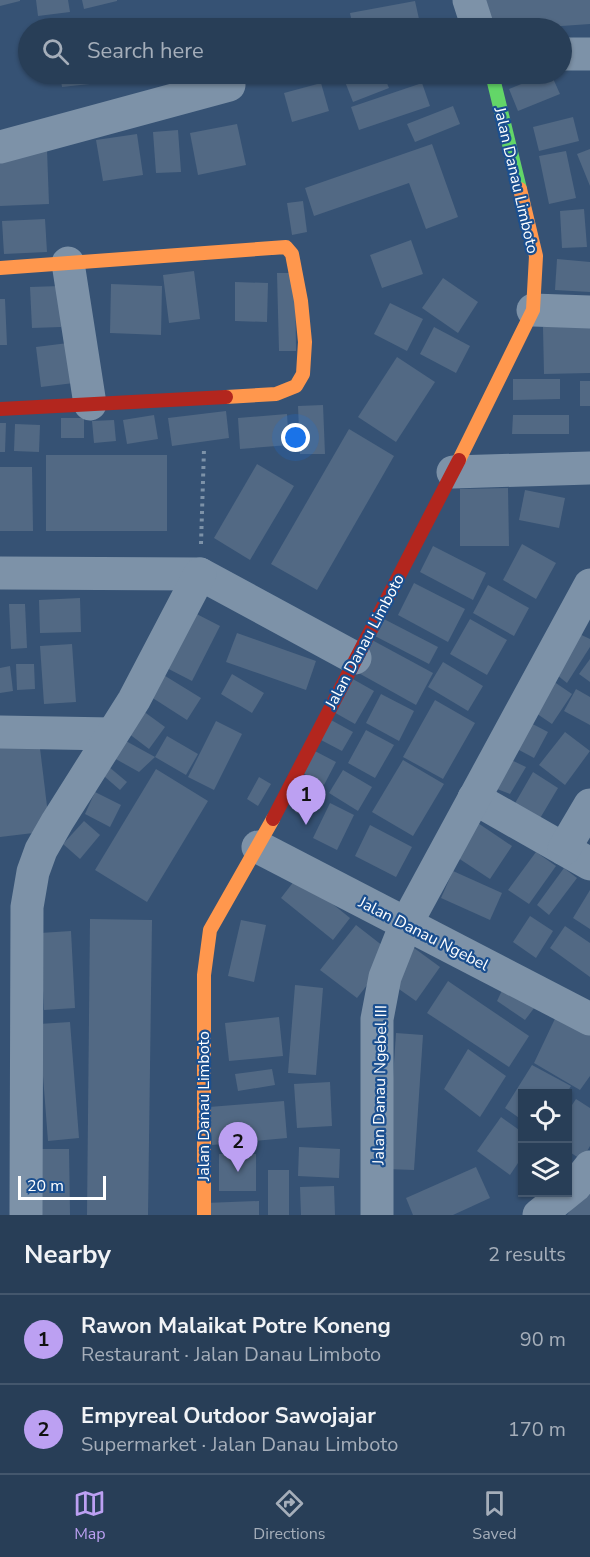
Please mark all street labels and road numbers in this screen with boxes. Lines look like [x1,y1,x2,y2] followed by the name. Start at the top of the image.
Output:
[488,104,544,256] street label: Jalan Danau Limboto
[320,570,410,714] street label: Jalan Danau Limboto
[354,891,493,976] street label: Jalan Danau Ngebel
[368,1005,392,1166] street label: Jalan Danau Ngebel III
[193,1031,215,1182] street label: Jalan Danau Limboto

